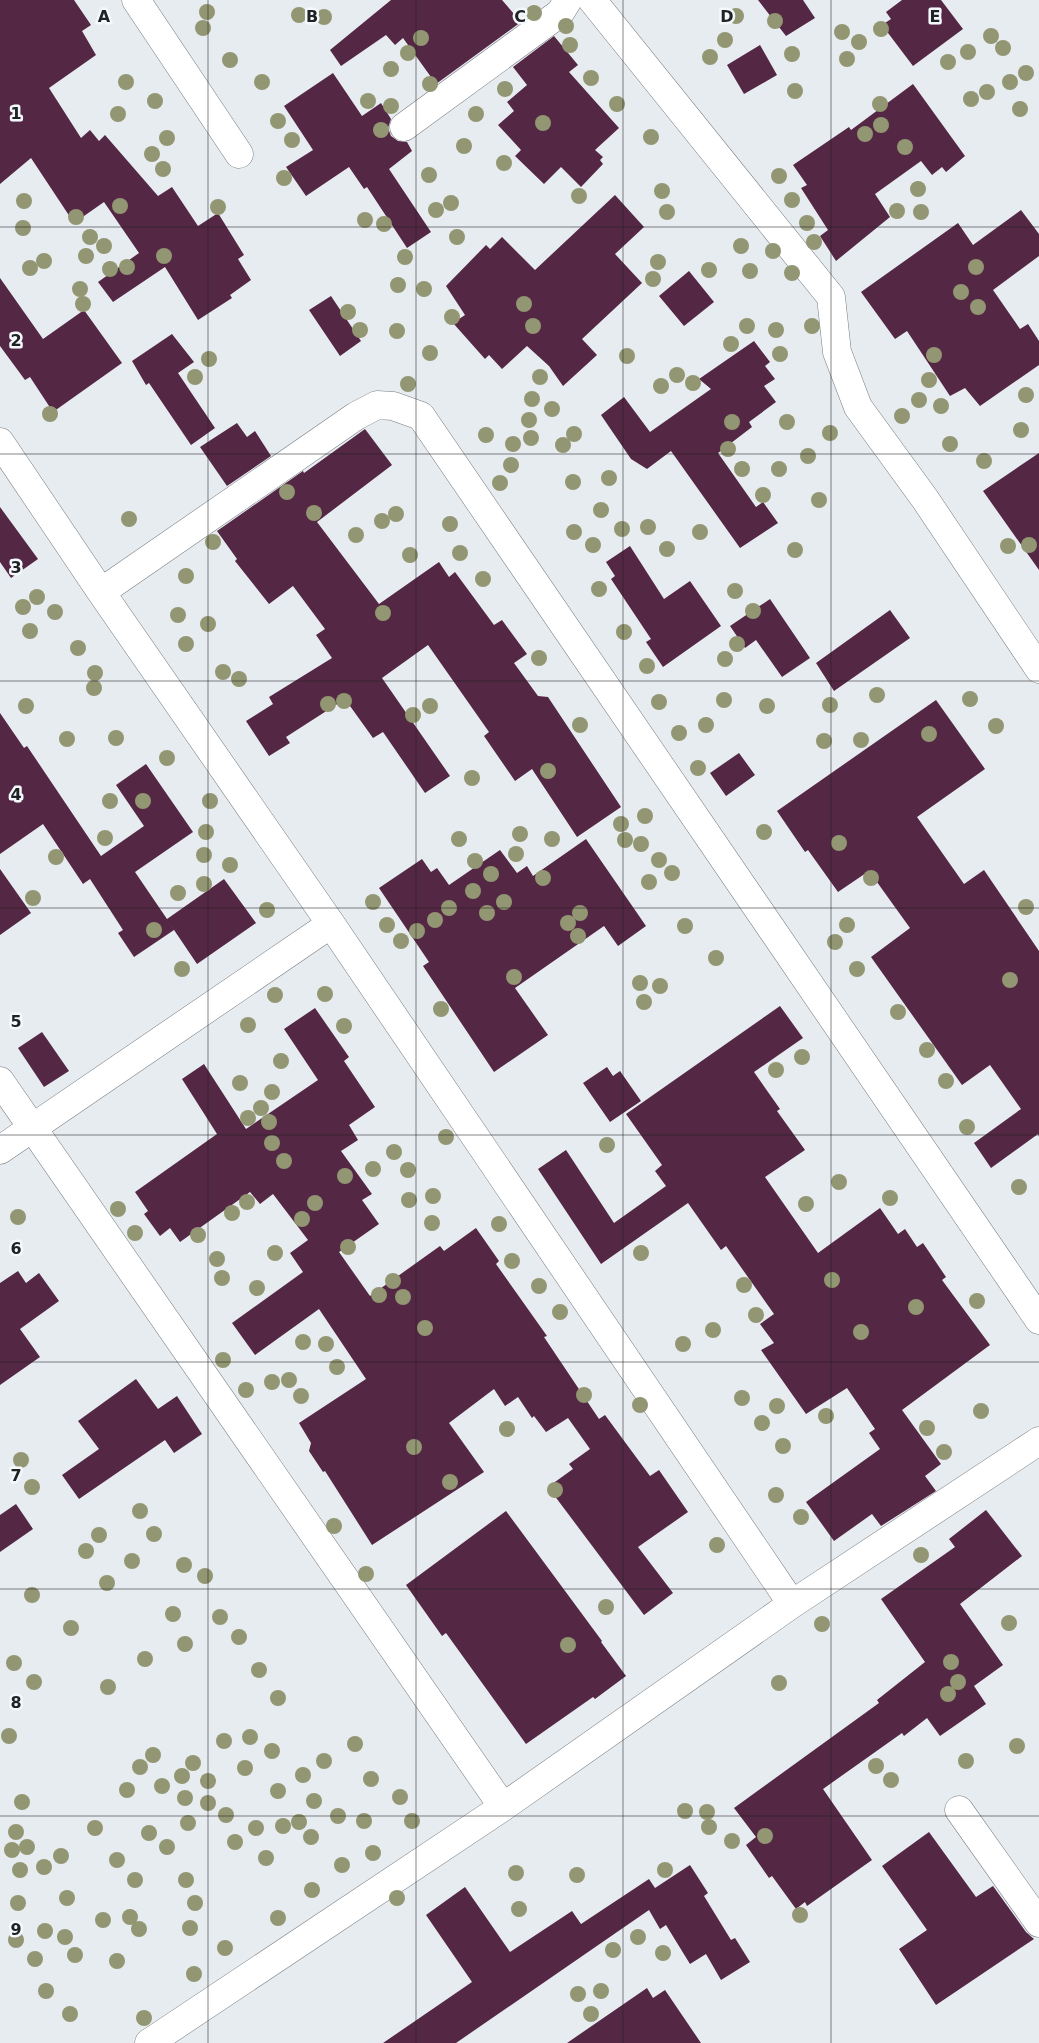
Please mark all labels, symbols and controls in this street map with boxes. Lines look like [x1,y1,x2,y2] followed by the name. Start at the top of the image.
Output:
[98,7,111,26] text: A
[306,7,318,26] text: B
[514,7,526,26] text: C
[720,7,734,26] text: D
[930,7,940,26] text: E
[10,104,22,123] text: 1
[10,331,22,350] text: 2
[10,558,22,577] text: 3
[10,785,22,804] text: 4
[10,1012,22,1031] text: 5
[10,1239,22,1258] text: 6
[10,1466,22,1485] text: 7
[10,1693,22,1712] text: 8
[10,1920,22,1939] text: 9

